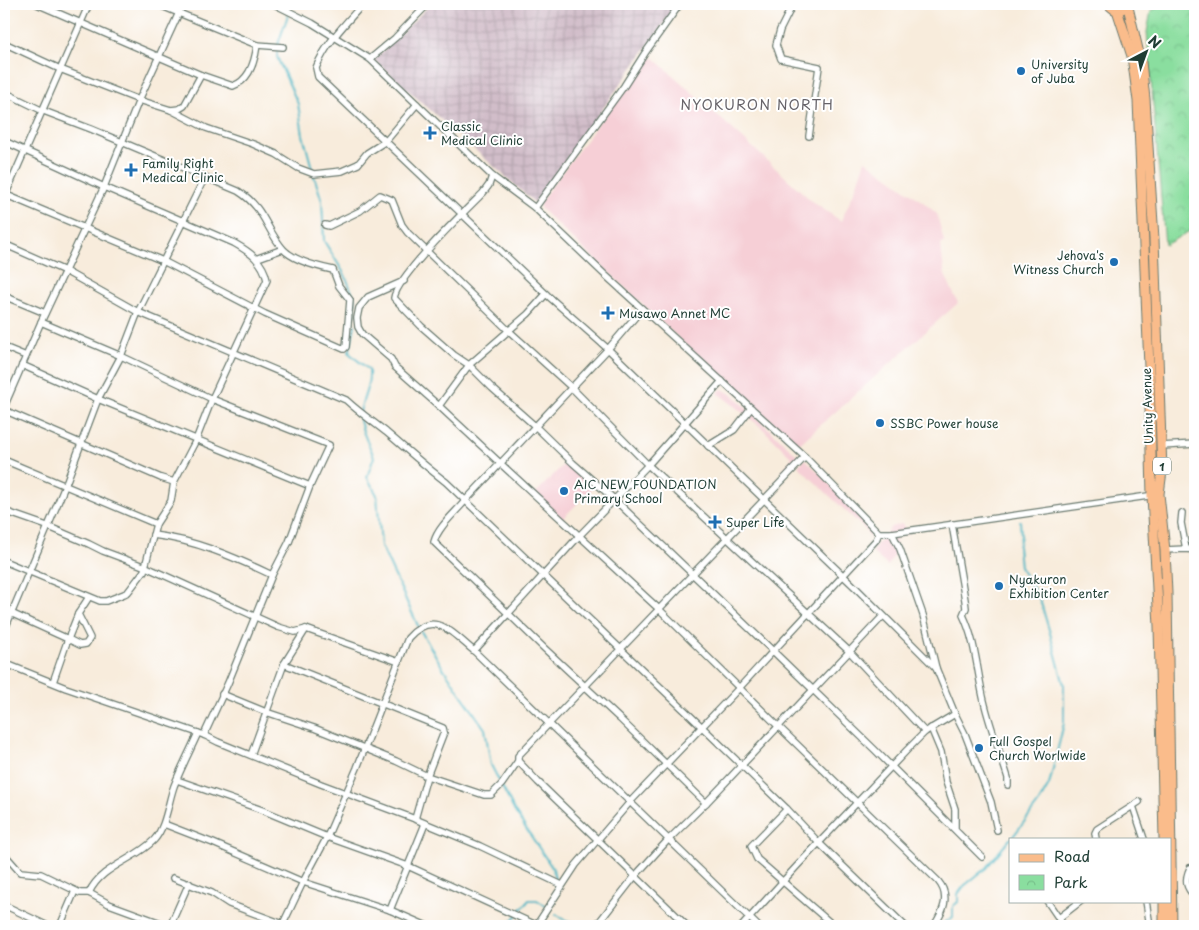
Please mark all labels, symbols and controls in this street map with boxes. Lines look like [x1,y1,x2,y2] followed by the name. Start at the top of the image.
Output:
[1122,28,1172,78] north arrow
[1144,30,1166,53] text: N
[1031,55,1089,87] place label: University of Juba
[1015,65,1027,77] marker: University of Juba
[680,94,834,115] district label: NYOKURON NORTH
[441,117,523,149] place label: Classic Medical Clinic
[423,126,437,140] marker: Classic Medical Clinic
[142,154,224,186] place label: Family Right Medical Clinic
[124,163,138,177] marker: Family Right Medical Clinic
[1013,246,1105,278] place label: Jehova's Witness Church
[1108,256,1120,268] marker: Jehova's Witness Church
[619,304,730,322] place label: Musawo Annet MC
[601,306,615,320] marker: Musawo Annet MC
[1137,367,1157,444] street label: Unity Avenue
[890,414,999,432] place label: SSBC Power house
[874,417,886,429] marker: SSBC Power house
[1153,458,1171,474] road number: 1
[574,475,717,507] place label: AIC NEW FOUNDATION Primary School
[558,485,570,497] marker: AIC NEW FOUNDATION Primary School
[726,513,784,531] place label: Super Life
[708,515,722,529] marker: Super Life
[1009,570,1109,602] place label: Nyakuron Exhibition Center
[993,580,1005,592] marker: Nyakuron Exhibition Center
[989,732,1086,764] place label: Full Gospel Church Worlwide
[973,742,985,754] marker: Full Gospel Church Worlwide
[1009,838,1172,902] legend
[1054,844,1090,867] text: Road
[1054,870,1088,893] text: Park

